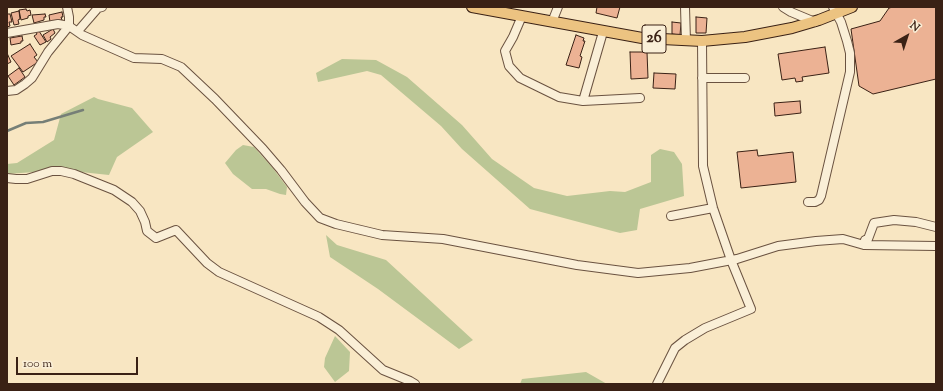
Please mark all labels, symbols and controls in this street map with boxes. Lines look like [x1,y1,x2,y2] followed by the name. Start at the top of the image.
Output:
[887,16,927,56] north arrow
[906,18,923,36] text: N
[642,25,666,53] road number: 26
[18,349,140,375] scale bar
[23,355,52,373] text: 100 m

